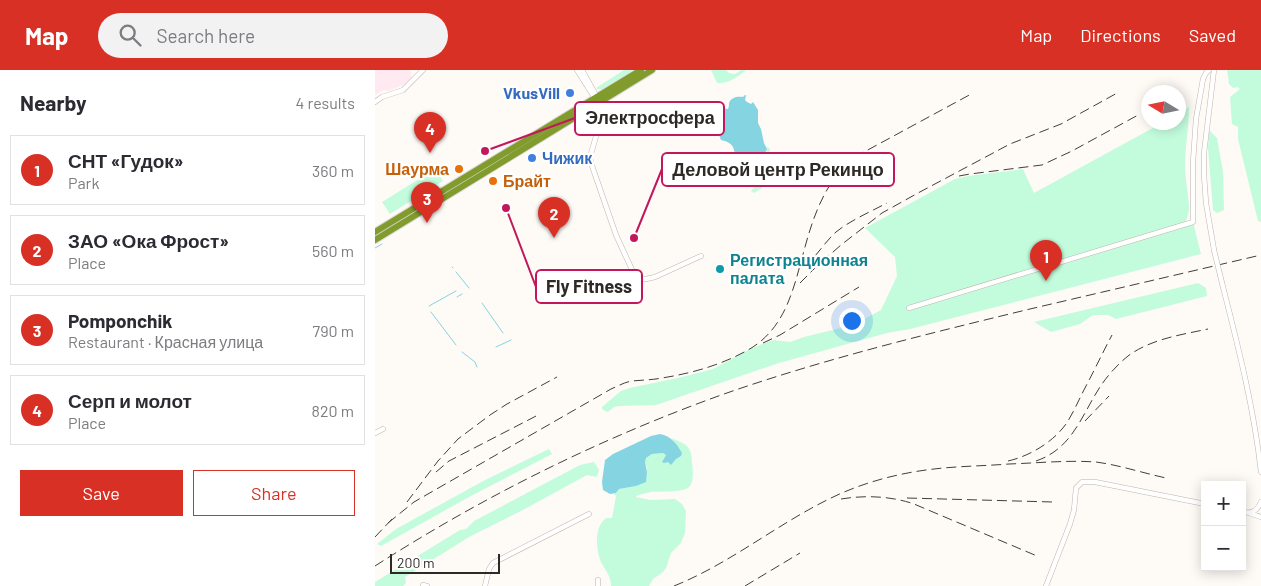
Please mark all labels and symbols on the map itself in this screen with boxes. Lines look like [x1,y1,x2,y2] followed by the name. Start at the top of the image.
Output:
[503,83,560,102] place label: VkusVill
[1141,85,1186,130] north arrow
[564,87,576,99] marker: VkusVill
[575,102,724,135] callout: Электросфера
[585,106,716,128] text: Электросфера
[414,112,446,153] pin: 4
[542,148,593,167] place label: Чижик
[526,152,538,164] marker: Чижик
[662,153,894,186] callout: Деловой центр Рекинцо
[672,158,884,180] text: Деловой центр Рекинцо
[385,159,449,178] place label: Шаурма
[453,163,465,175] marker: Шаурма
[503,171,551,190] place label: Брайт
[487,175,499,187] marker: Брайт
[411,182,443,223] pin: 3
[538,197,570,238] pin: 2
[1030,240,1062,281] pin: 1
[730,250,868,287] place label: Регистрационная палата
[714,263,726,275] marker: Регистрационная палата
[536,270,642,303] callout: Fly Fitness
[546,275,632,297] text: Fly Fitness
[839,308,865,334] your location
[390,551,500,574] scale bar

